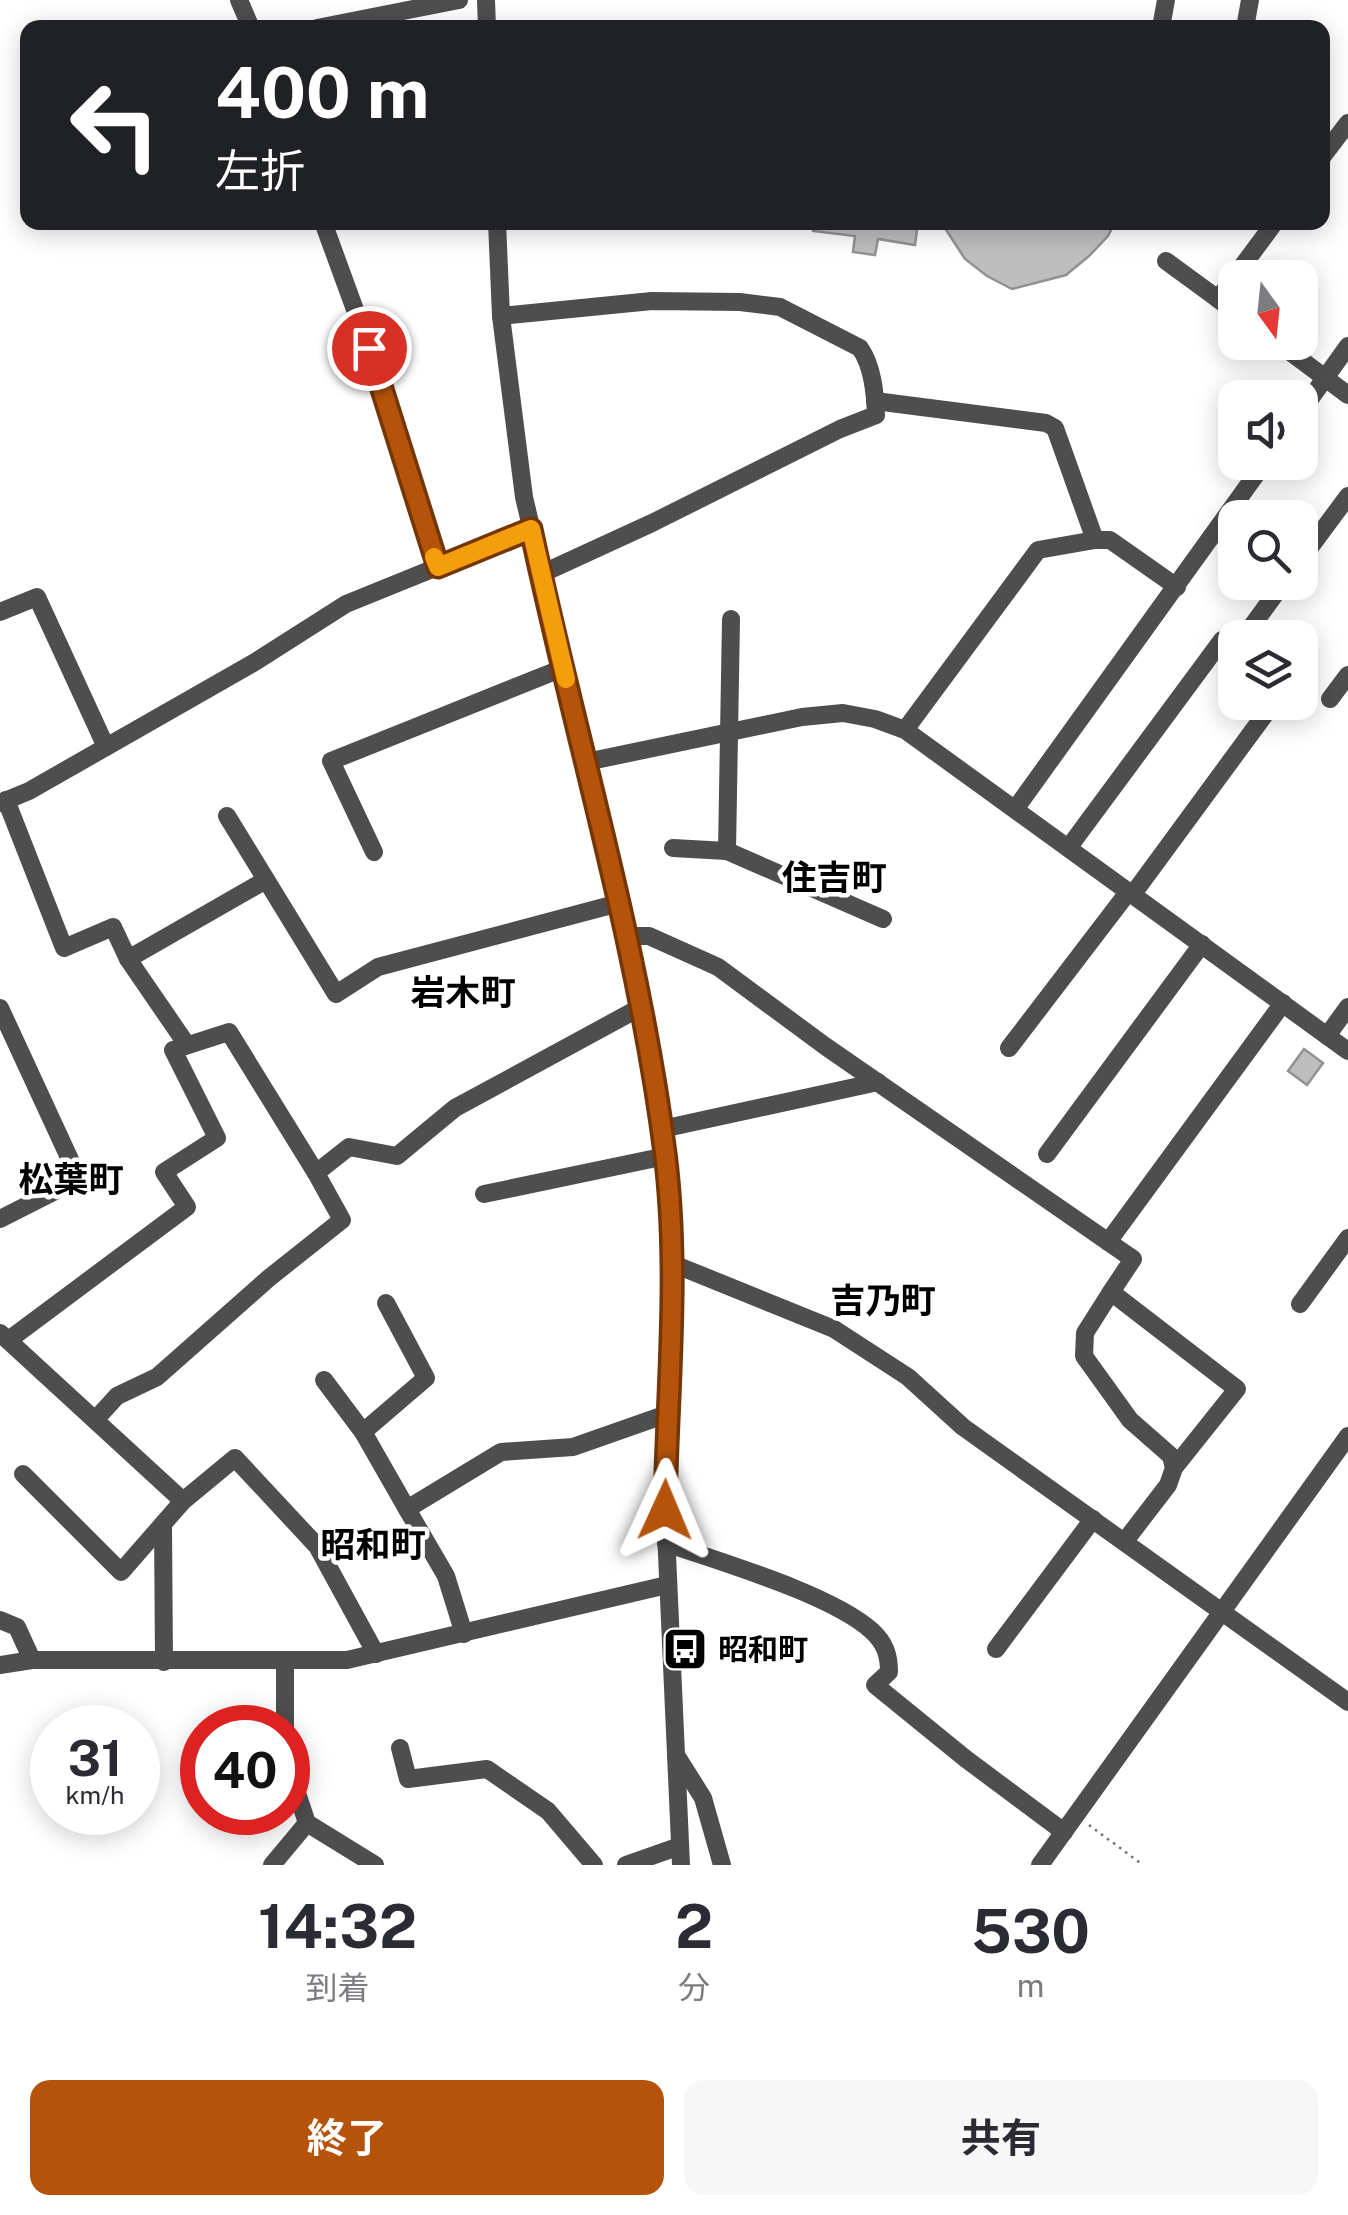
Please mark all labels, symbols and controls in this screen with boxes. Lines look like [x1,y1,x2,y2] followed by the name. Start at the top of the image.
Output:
[215,51,429,134] text: 400 m
[50,60,180,190] icon: left
[215,144,305,197] text: 左折
[1218,260,1318,360] north arrow
[1218,260,1318,720] map controls
[327,306,412,391] pin
[342,321,397,376] icon: arrive
[1218,380,1318,480] button: sound
[1218,500,1318,600] button: search
[1218,620,1318,720] button: layers
[781,857,887,898] district label: 住吉町
[410,972,516,1013] district label: 岩木町
[18,1159,124,1200] district label: 松葉町
[830,1280,936,1321] district label: 吉乃町
[613,1458,717,1562] position arrow
[320,1524,426,1565] district label: 昭和町
[662,1626,708,1672] bus stop icon: 昭和町
[718,1631,808,1667] place label: 昭和町
[180,1705,310,1835] speed limit sign: 40
[68,1728,122,1787] text: 31
[66,1780,124,1810] text: km/h
[258,1891,417,1962] text: 14:32
[675,1891,713,1962] text: 2
[971,1896,1090,1967] text: 530
[1017,1967,1044,2004] text: m
[306,1969,370,2006] text: 到着
[678,1969,710,2006] text: 分
[30,2080,664,2195] button: 終了
[684,2080,1318,2195] button: 共有

